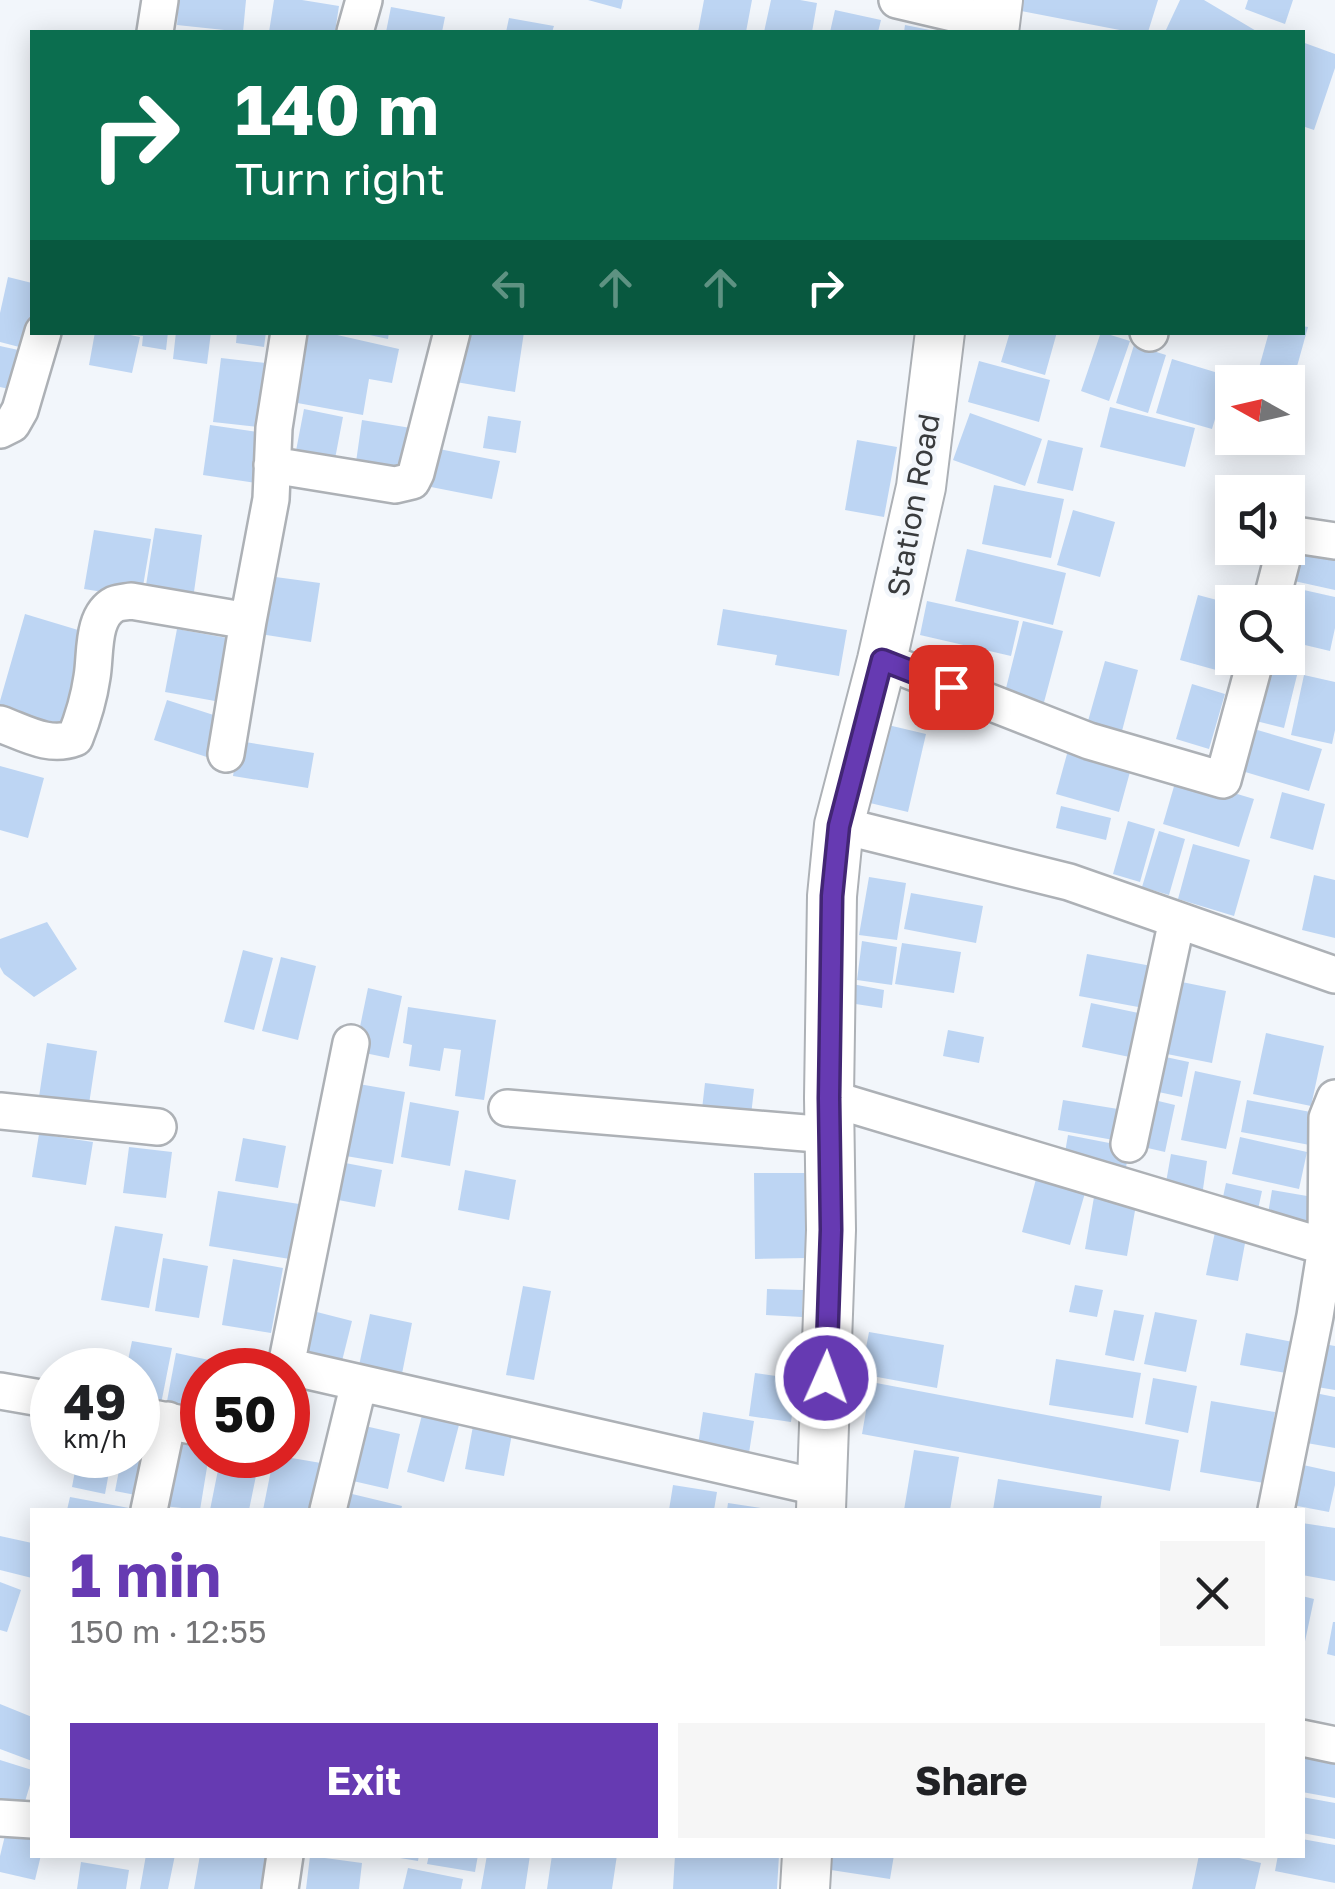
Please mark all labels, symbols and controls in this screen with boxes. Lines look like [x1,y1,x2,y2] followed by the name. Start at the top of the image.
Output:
[235,66,439,150] text: 140 m
[70,70,200,200] icon: right
[235,151,445,205] text: Turn right
[483,260,538,315] icon: left
[588,260,643,315] icon: ahead
[693,260,748,315] icon: ahead
[798,260,853,315] icon: right
[1215,365,1305,455] north arrow
[1215,365,1305,675] map controls
[879,411,947,599] street label: Station Road
[1215,475,1305,565] button: sound
[1215,585,1305,675] button: search
[909,645,994,730] pin
[924,660,979,715] icon: arrive
[774,1326,878,1430] position arrow
[180,1348,310,1478] speed limit sign: 50
[63,1371,126,1431] text: 49
[63,1423,127,1454] text: km/h
[70,1538,221,1610] text: 1 min
[1160,1541,1265,1646] button: close
[70,1612,267,1650] text: 150 m · 12:55
[70,1723,658,1838] button: Exit
[678,1723,1265,1838] button: Share

